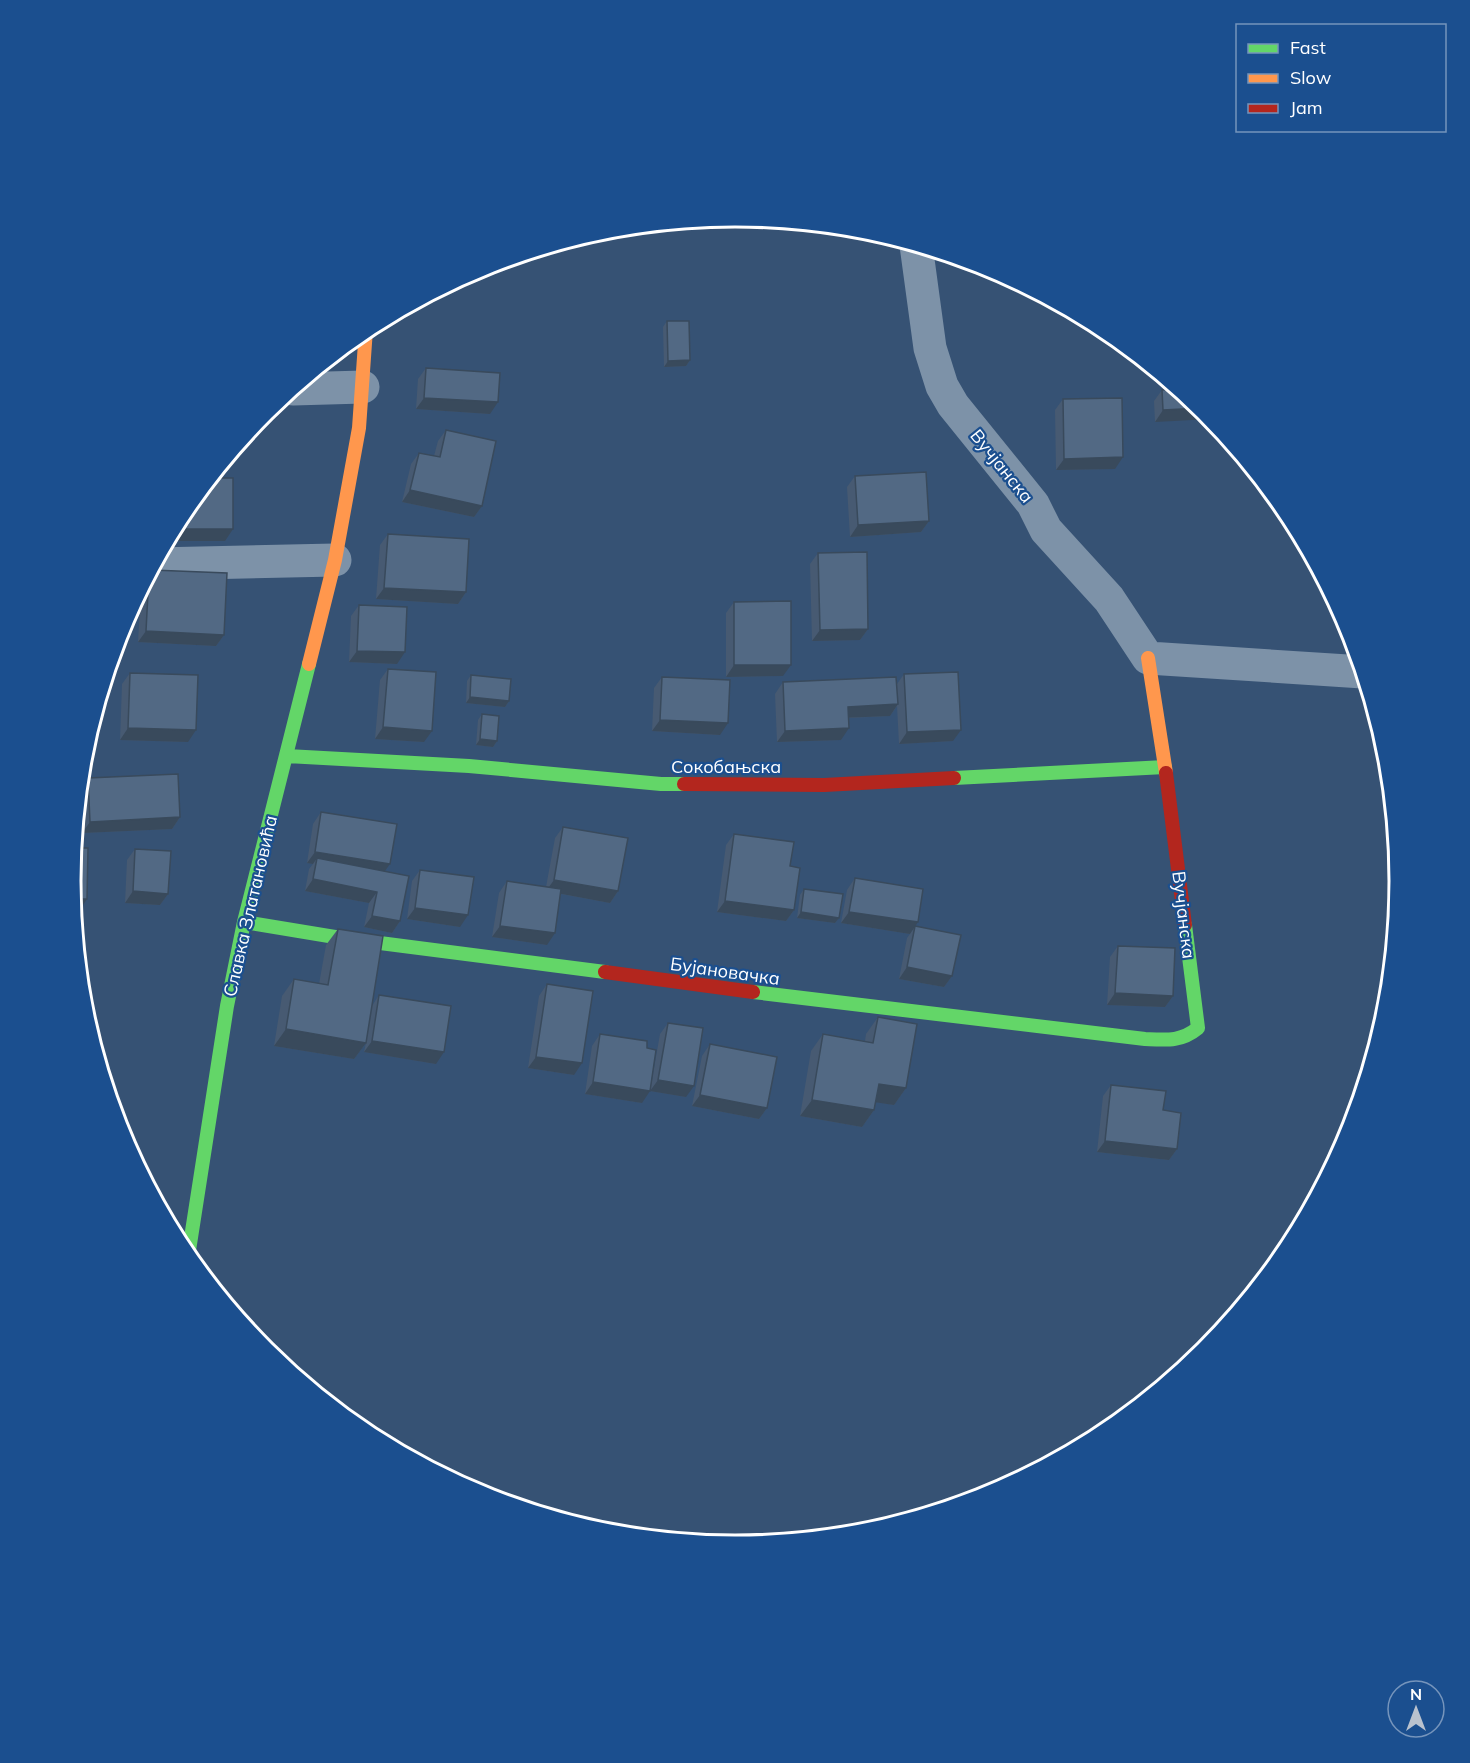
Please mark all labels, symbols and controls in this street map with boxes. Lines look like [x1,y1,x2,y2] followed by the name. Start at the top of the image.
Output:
[1236,24,1446,132] legend
[1290,36,1326,59] text: Fast
[1290,66,1332,89] text: Slow
[1290,96,1323,119] text: Jam
[965,425,1039,507] street label: Вучјанска
[671,755,781,778] street label: Сокобањска
[218,813,282,999] street label: Славка Златановића
[1167,870,1201,960] street label: Вучјанска
[669,952,781,990] street label: Бујановачка
[1386,1679,1446,1739] north arrow
[1410,1684,1422,1704] text: N

